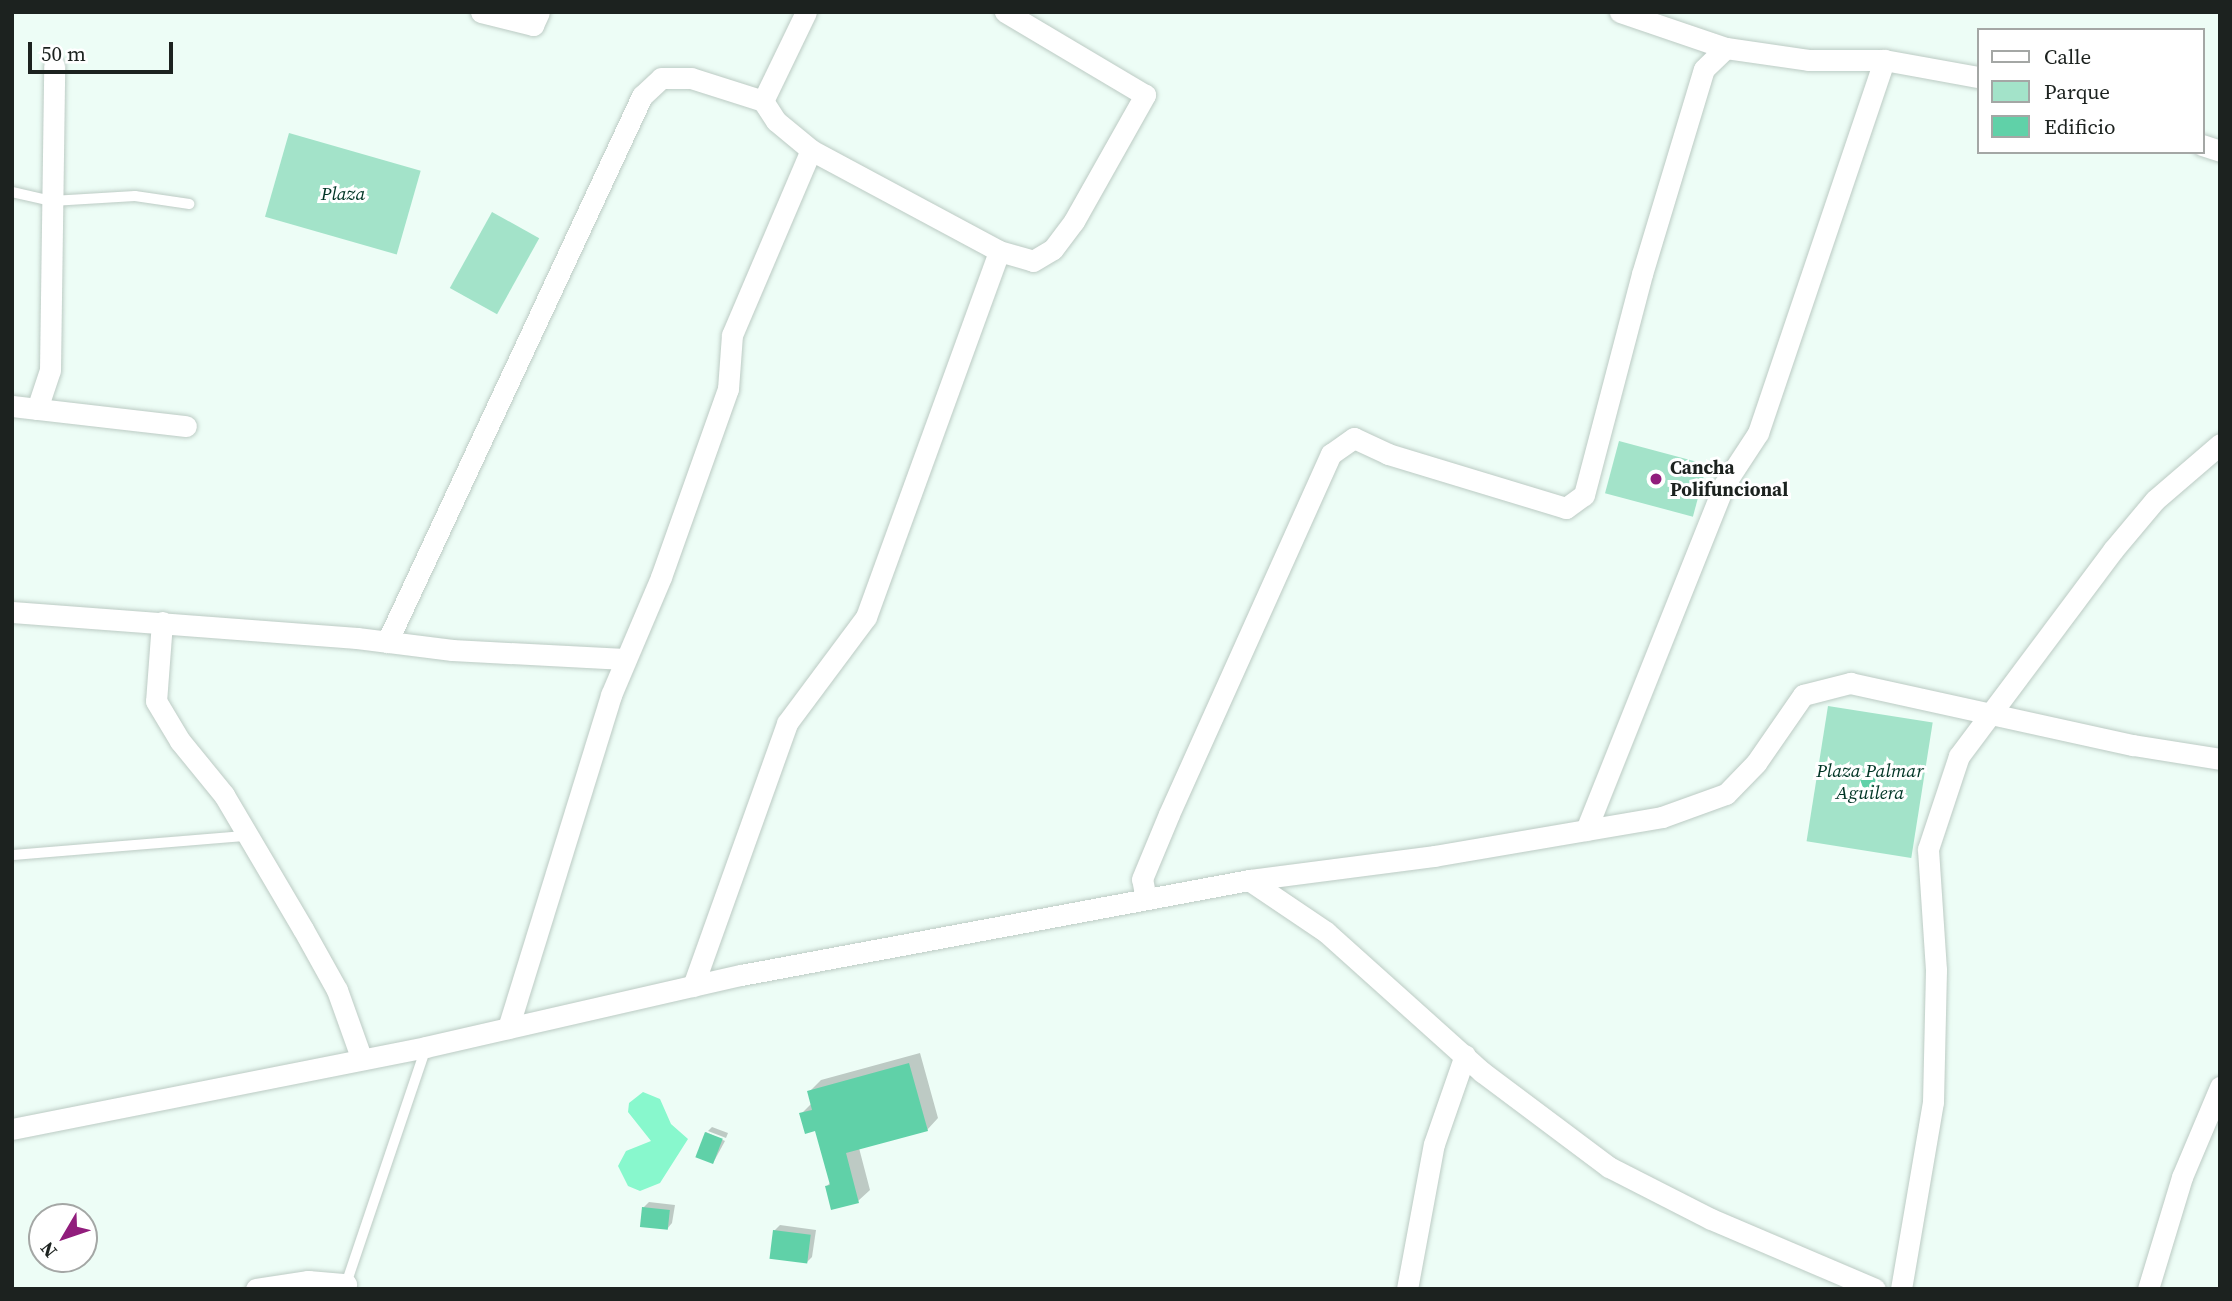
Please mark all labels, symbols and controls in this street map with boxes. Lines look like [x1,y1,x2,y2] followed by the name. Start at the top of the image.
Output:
[32,28,177,72] scale bar
[1976,28,2204,154] legend
[41,39,86,68] text: 50 m
[2044,42,2091,71] text: Calle
[2044,77,2110,106] text: Parque
[2044,112,2116,141] text: Edificio
[321,183,365,205] park label: Plaza
[1670,457,1788,501] place label: Cancha Polifuncional
[1648,471,1664,487] marker: Cancha Polifuncional
[1816,760,1924,804] park label: Plaza Palmar Aguilera
[28,1203,98,1273] north arrow
[34,1236,63,1264] text: N

